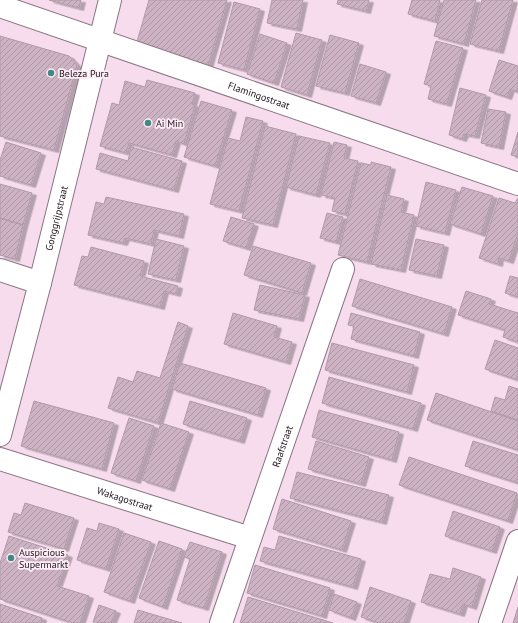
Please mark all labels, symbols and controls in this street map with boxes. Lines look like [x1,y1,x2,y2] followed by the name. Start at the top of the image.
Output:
[59,67,109,80] place label: Beleza Pura
[46,68,56,78] marker: Beleza Pura
[227,78,292,112] street label: Flamingostraat
[156,117,183,130] place label: Ai Min
[143,118,153,128] marker: Ai Min
[42,184,70,252] street label: Gonggrijpstraat
[269,423,295,469] street label: Raafstraat
[95,484,155,514] street label: Wakagostraat
[19,546,69,571] place label: Auspicious Supermarkt
[6,553,16,563] marker: Auspicious Supermarkt

